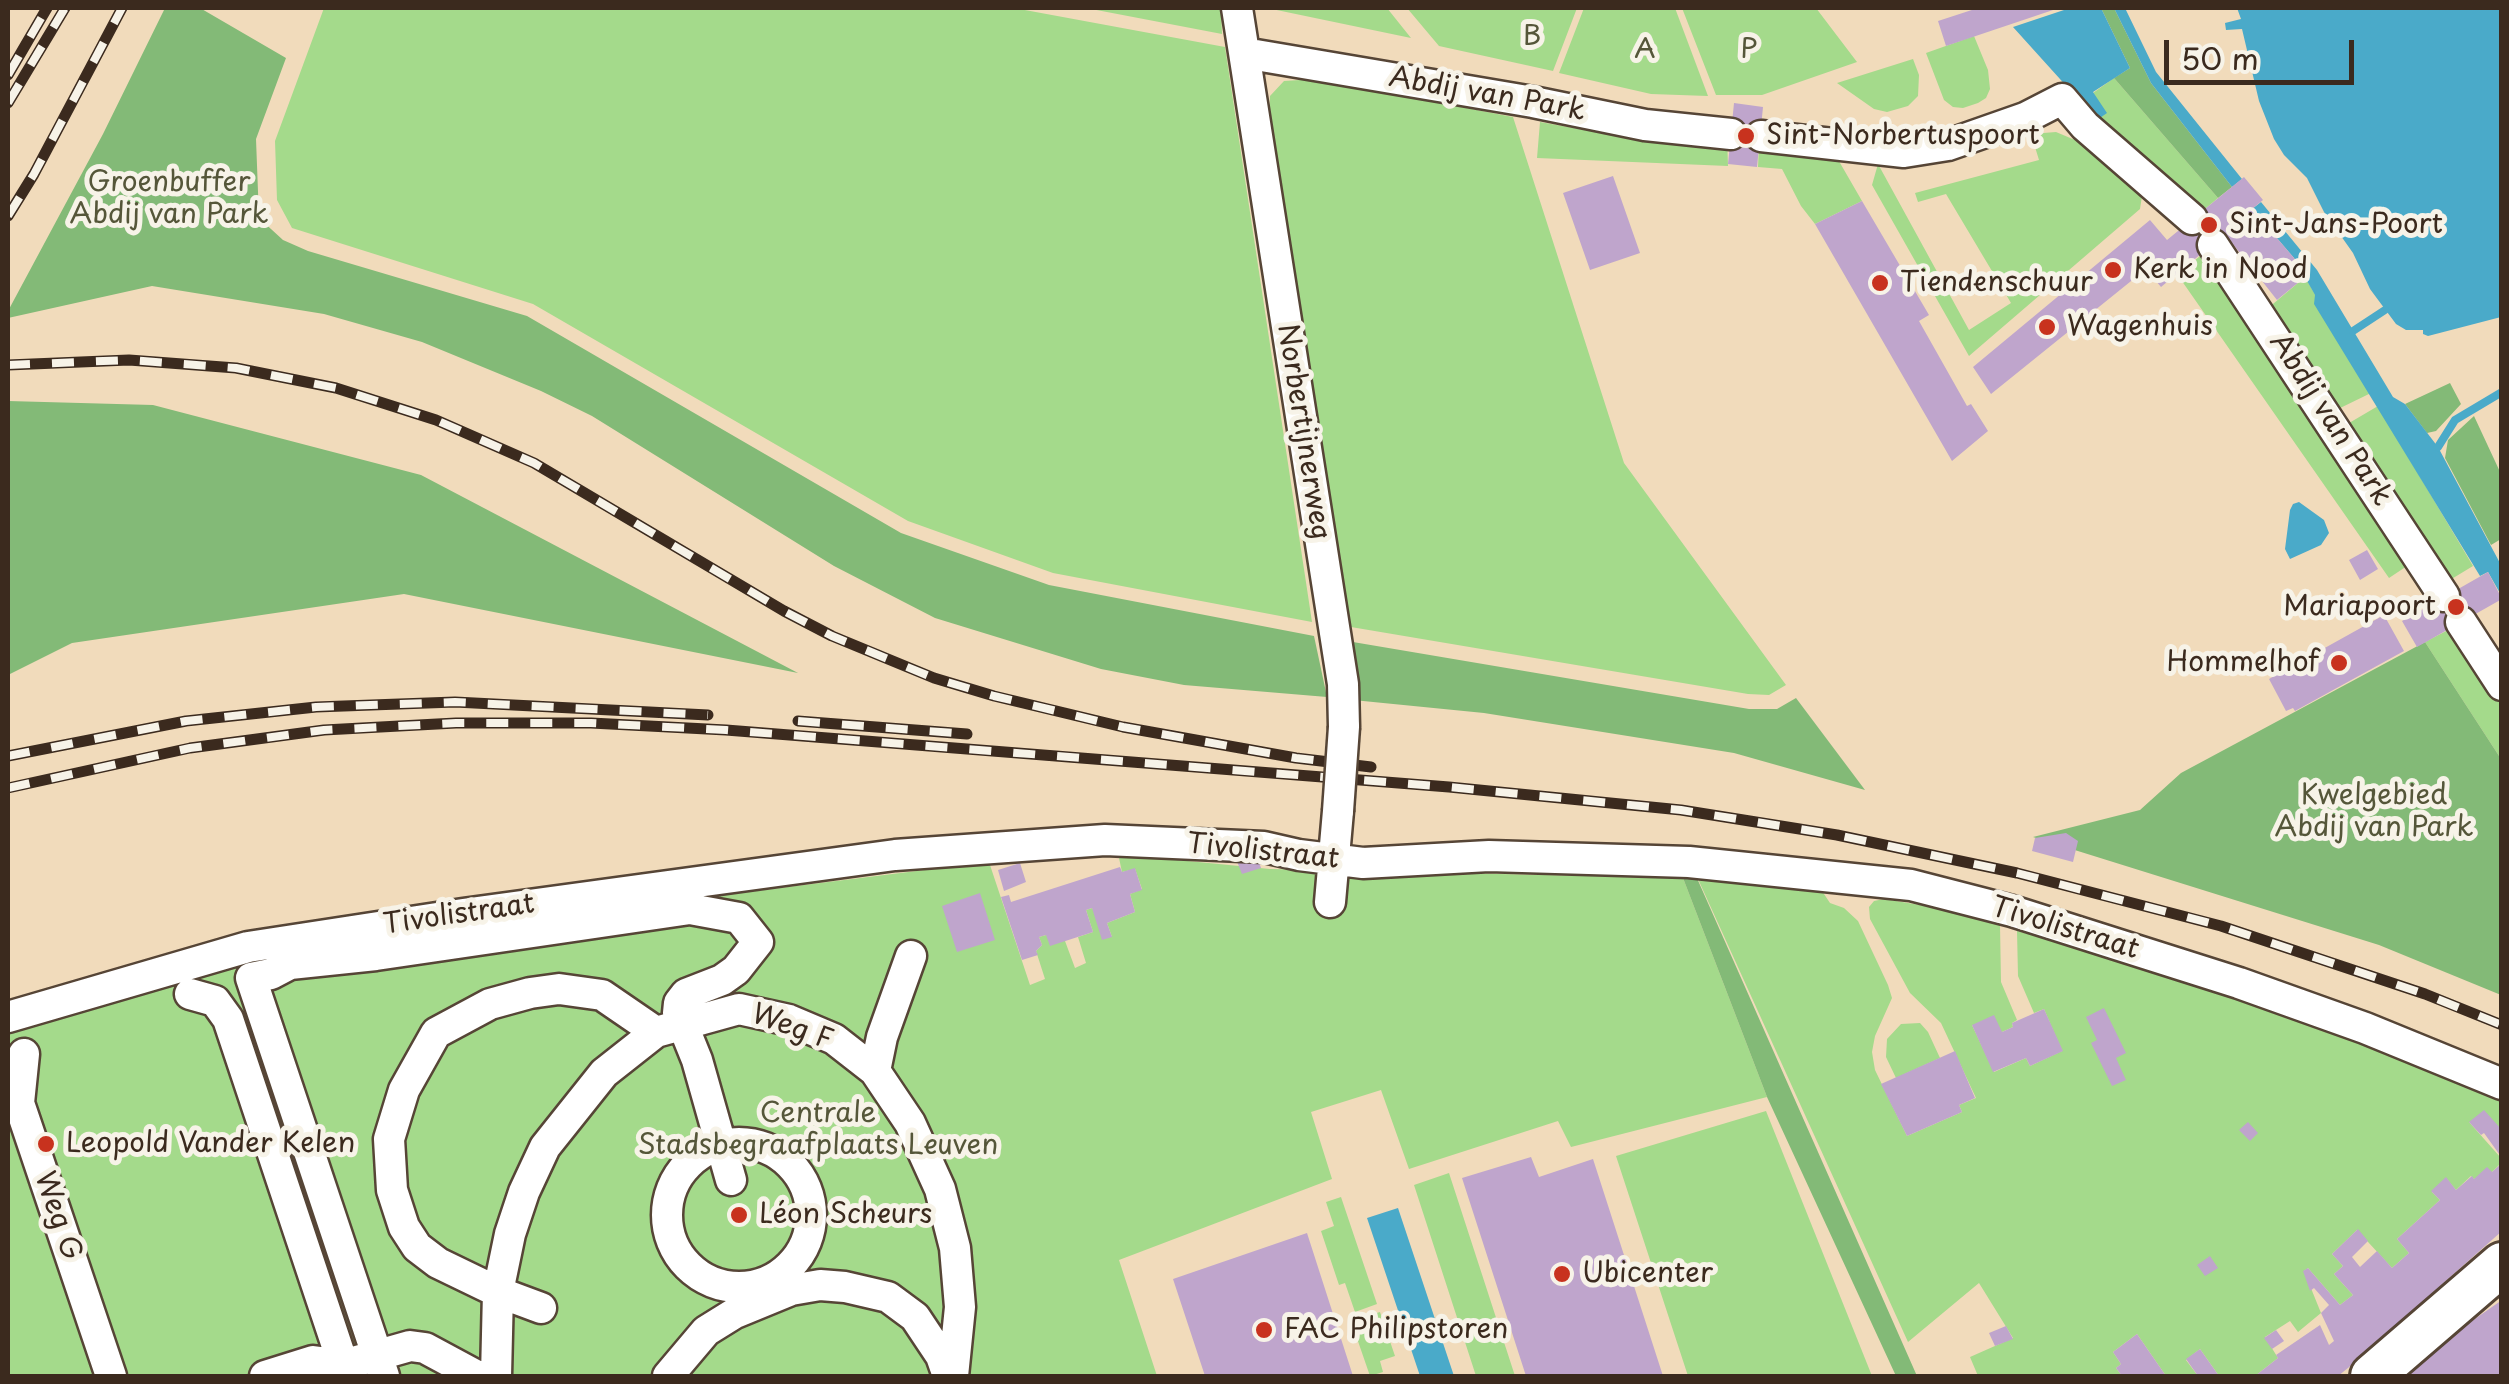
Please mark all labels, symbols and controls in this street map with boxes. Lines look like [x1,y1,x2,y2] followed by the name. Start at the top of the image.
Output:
[1523,20,1541,54] park label: B
[2169,20,2359,82] scale bar
[1634,33,1656,67] park label: A
[1740,33,1758,67] park label: P
[2181,35,2259,80] text: 50 m
[1386,61,1588,129] street label: Abdij van Park
[1766,119,2040,153] place label: Sint-Norbertuspoort
[1735,125,1757,147] marker: Sint-Norbertuspoort
[70,166,268,232] park label: Groenbuffer Abdij van Park
[2229,208,2443,242] place label: Sint-Jans-Poort
[2198,214,2220,236] marker: Sint-Jans-Poort
[2133,253,2308,287] place label: Kerk in Nood
[2102,259,2124,281] marker: Kerk in Nood
[1900,266,2093,300] place label: Tiendenschuur
[1869,272,1891,294] marker: Tiendenschuur
[2067,310,2213,344] place label: Wagenhuis
[2036,316,2058,338] marker: Wagenhuis
[1269,322,1337,542] street label: Norbertijnerweg
[2262,327,2398,513] street label: Abdij van Park
[2283,590,2436,624] place label: Mariapoort
[2445,596,2467,618] marker: Mariapoort
[2166,646,2319,680] place label: Hommelhof
[2328,652,2350,674] marker: Hommelhof
[2275,779,2473,845] park label: Kwelgebied Abdij van Park
[1185,827,1341,877] street label: Tivolistraat
[381,888,537,942] street label: Tivolistraat
[1987,891,2143,967] street label: Tivolistraat
[747,998,837,1058] street label: Weg F
[638,1097,998,1163] park label: Centrale Stadsbegraafplaats Leuven
[66,1127,355,1161] place label: Leopold Vander Kelen
[35,1133,57,1155] marker: Leopold Vander Kelen
[26,1167,88,1265] street label: Weg G
[759,1198,932,1232] place label: Léon Scheurs
[728,1204,750,1226] marker: Léon Scheurs
[1582,1257,1713,1291] place label: Ubicenter
[1551,1263,1573,1285] marker: Ubicenter
[1284,1313,1508,1347] place label: FAC Philipstoren
[1253,1319,1275,1341] marker: FAC Philipstoren

